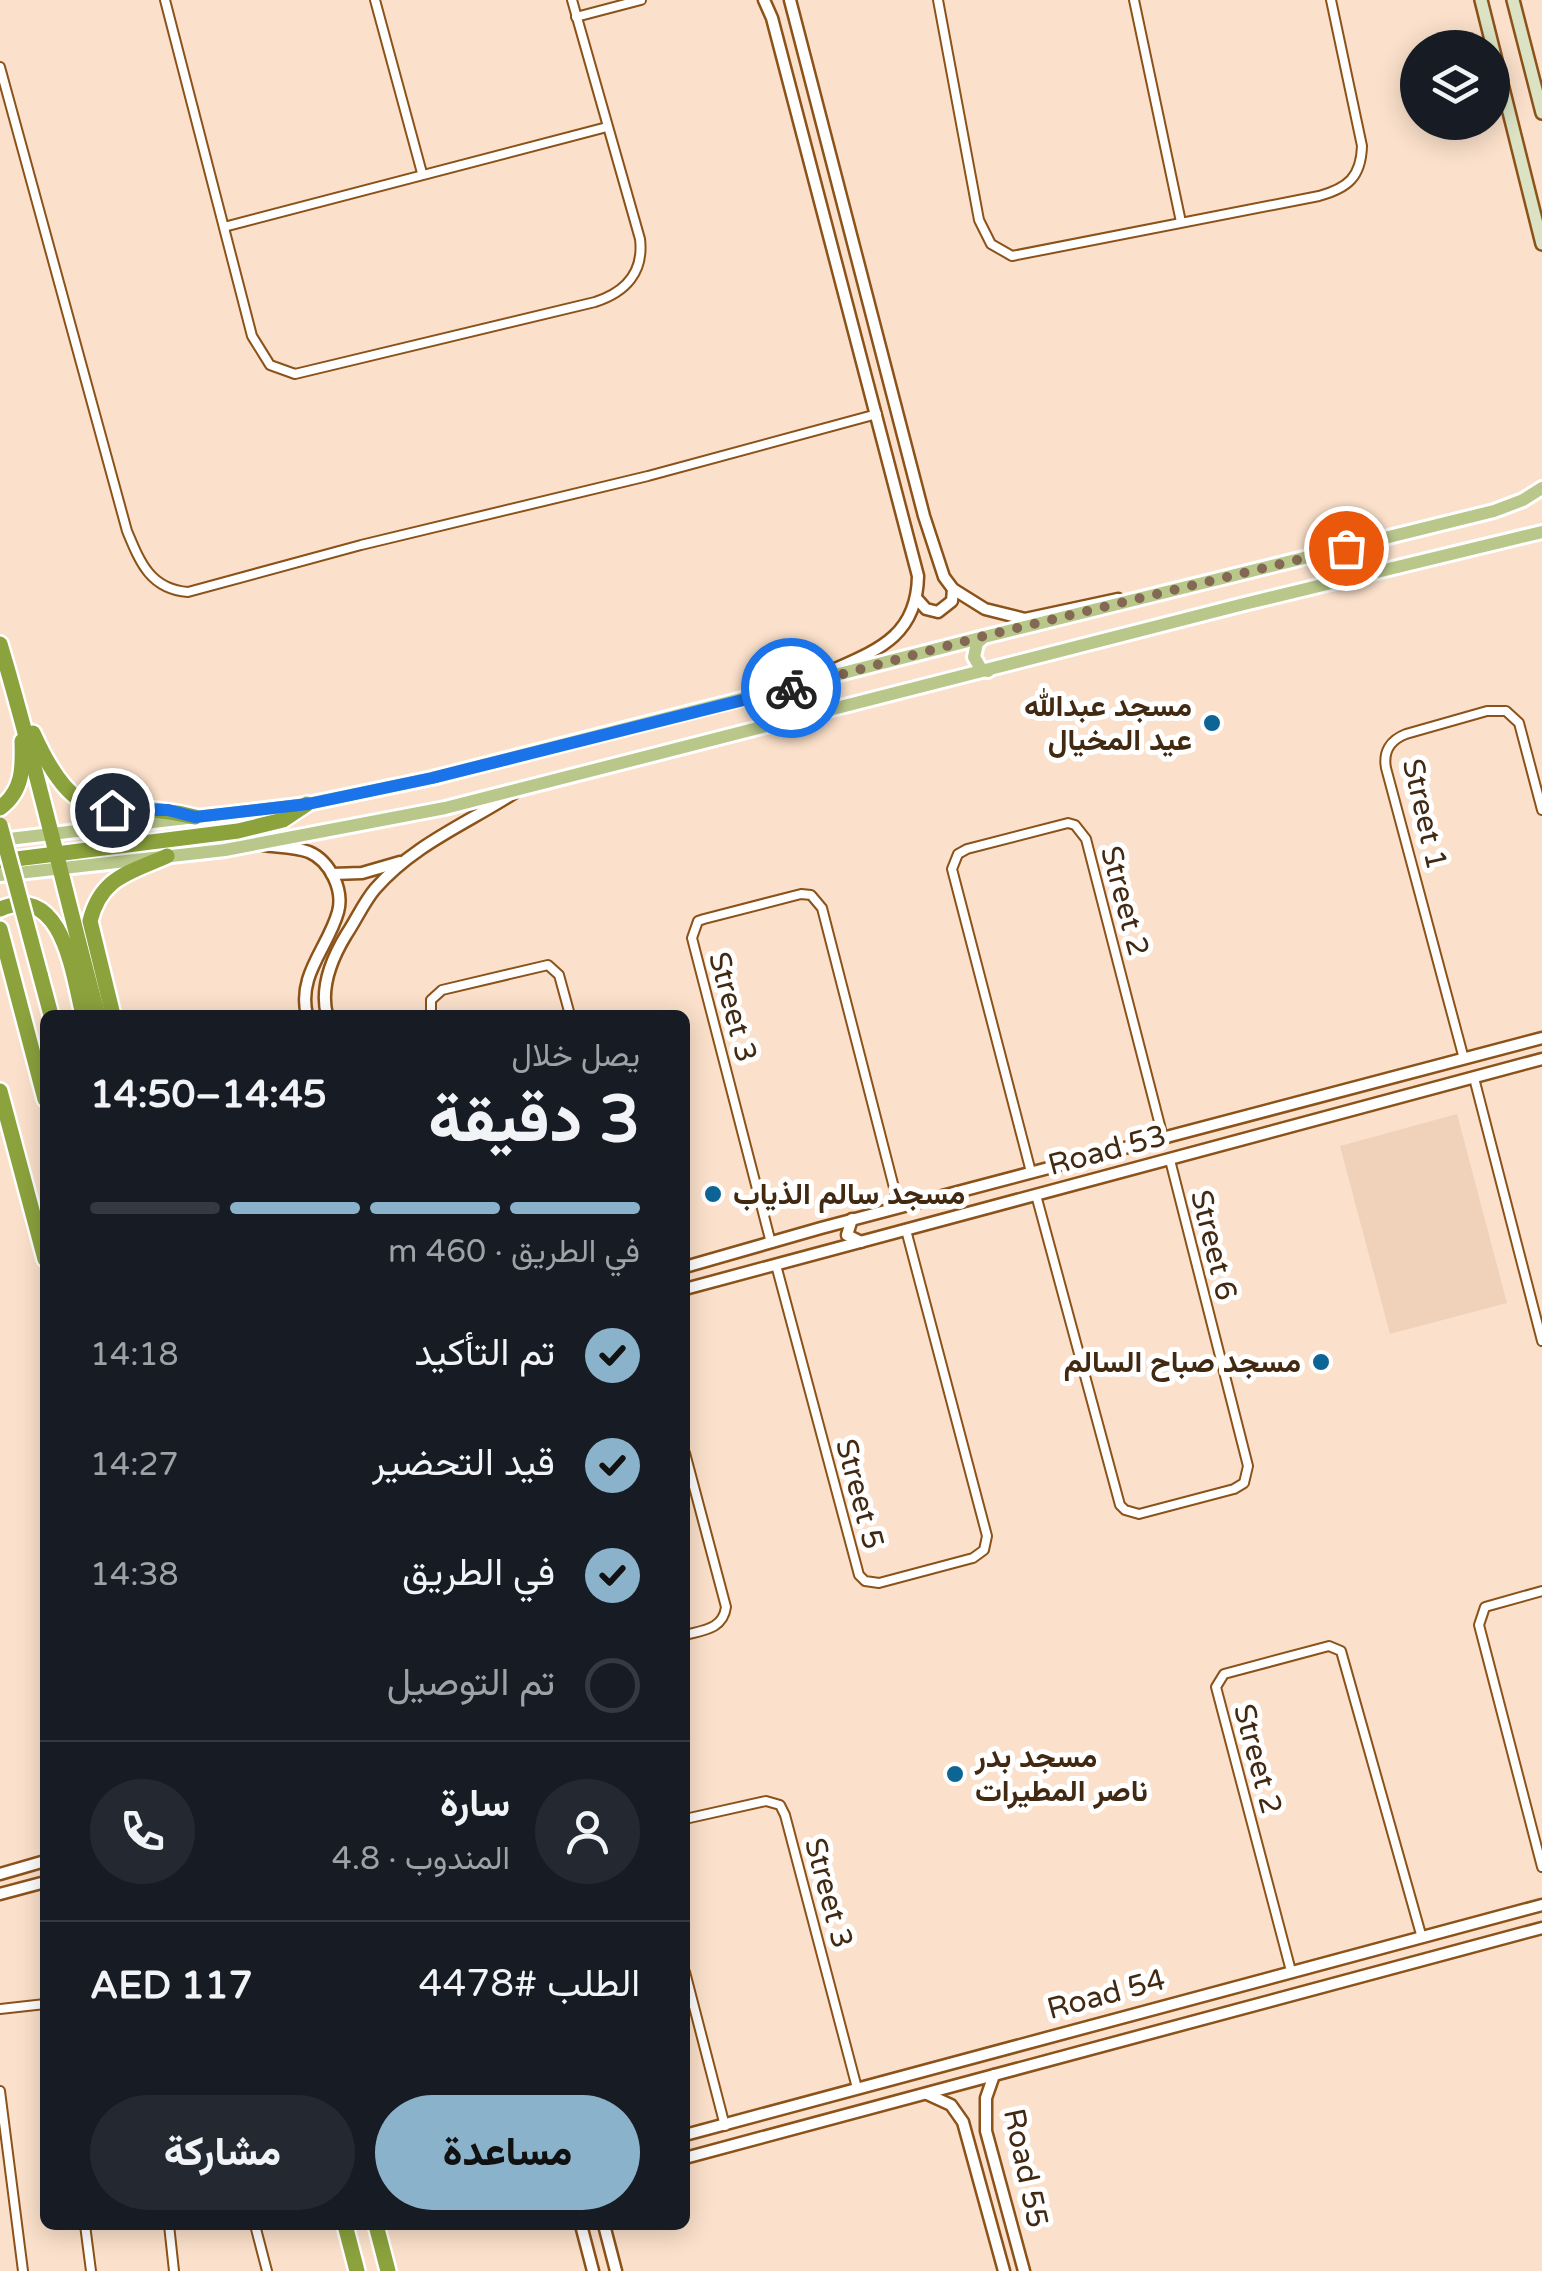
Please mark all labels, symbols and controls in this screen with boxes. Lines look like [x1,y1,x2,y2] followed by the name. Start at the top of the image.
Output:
[1400,30,1510,140] map controls
[1400,30,1510,140] button: layers
[1304,506,1389,591] pin
[1319,521,1374,576] icon: bag
[741,638,841,738] courier
[764,661,819,716] icon: bike
[1024,688,1192,759] place label: مسجد عبدالله عيد المخيال
[1201,712,1223,734] marker: مسجد عبدالله عيد المخيال
[1394,755,1455,873] street label: Street 1
[70,768,155,853] pin
[85,783,140,838] icon: home
[1092,842,1157,960] street label: Street 2
[700,948,765,1066] street label: Street 3
[512,1037,640,1075] text: يصل خلال
[90,1072,327,1118] text: 14:45–14:50
[428,1081,640,1160] text: 3 دقيقة
[1044,1117,1170,1184] street label: Road 53
[733,1176,965,1213] place label: مسجد سالم الذياب
[702,1183,724,1205] marker: مسجد سالم الذياب
[1182,1186,1245,1304] street label: Street 6
[388,1233,640,1271] text: في الطريق · 460 m
[585,1328,640,1383] icon: check
[414,1330,555,1376] text: تم التأكيد
[90,1336,179,1374] text: 14:18
[1064,1344,1301,1382] place label: مسجد صباح السالم
[1310,1351,1332,1373] marker: مسجد صباح السالم
[827,1435,892,1553] street label: Street 5
[585,1438,640,1493] icon: check
[372,1440,555,1486] text: قيد التحضير
[90,1446,179,1484] text: 14:27
[585,1548,640,1603] icon: check
[402,1550,555,1596] text: في الطريق
[90,1556,179,1594] text: 14:38
[387,1660,555,1706] text: تم التوصيل
[1225,1700,1290,1818] street label: Street 2
[974,1739,1148,1810] place label: مسجد بدر ناصر المطيرات
[944,1763,966,1785] marker: مسجد بدر ناصر المطيرات
[90,1779,195,1884] button: phone
[535,1779,640,1884] button: person
[440,1781,510,1827] text: سارة
[796,1834,861,1952] street label: Street 3
[332,1840,510,1878] text: المندوب · 4.8
[419,1961,640,2007] text: الطلب #4478
[1043,1961,1169,2028] street label: Road 54
[90,1963,253,2009] text: AED 117
[90,2095,355,2210] button: مشاركة
[375,2095,640,2210] button: مساعدة
[995,2105,1056,2231] street label: Road 55

